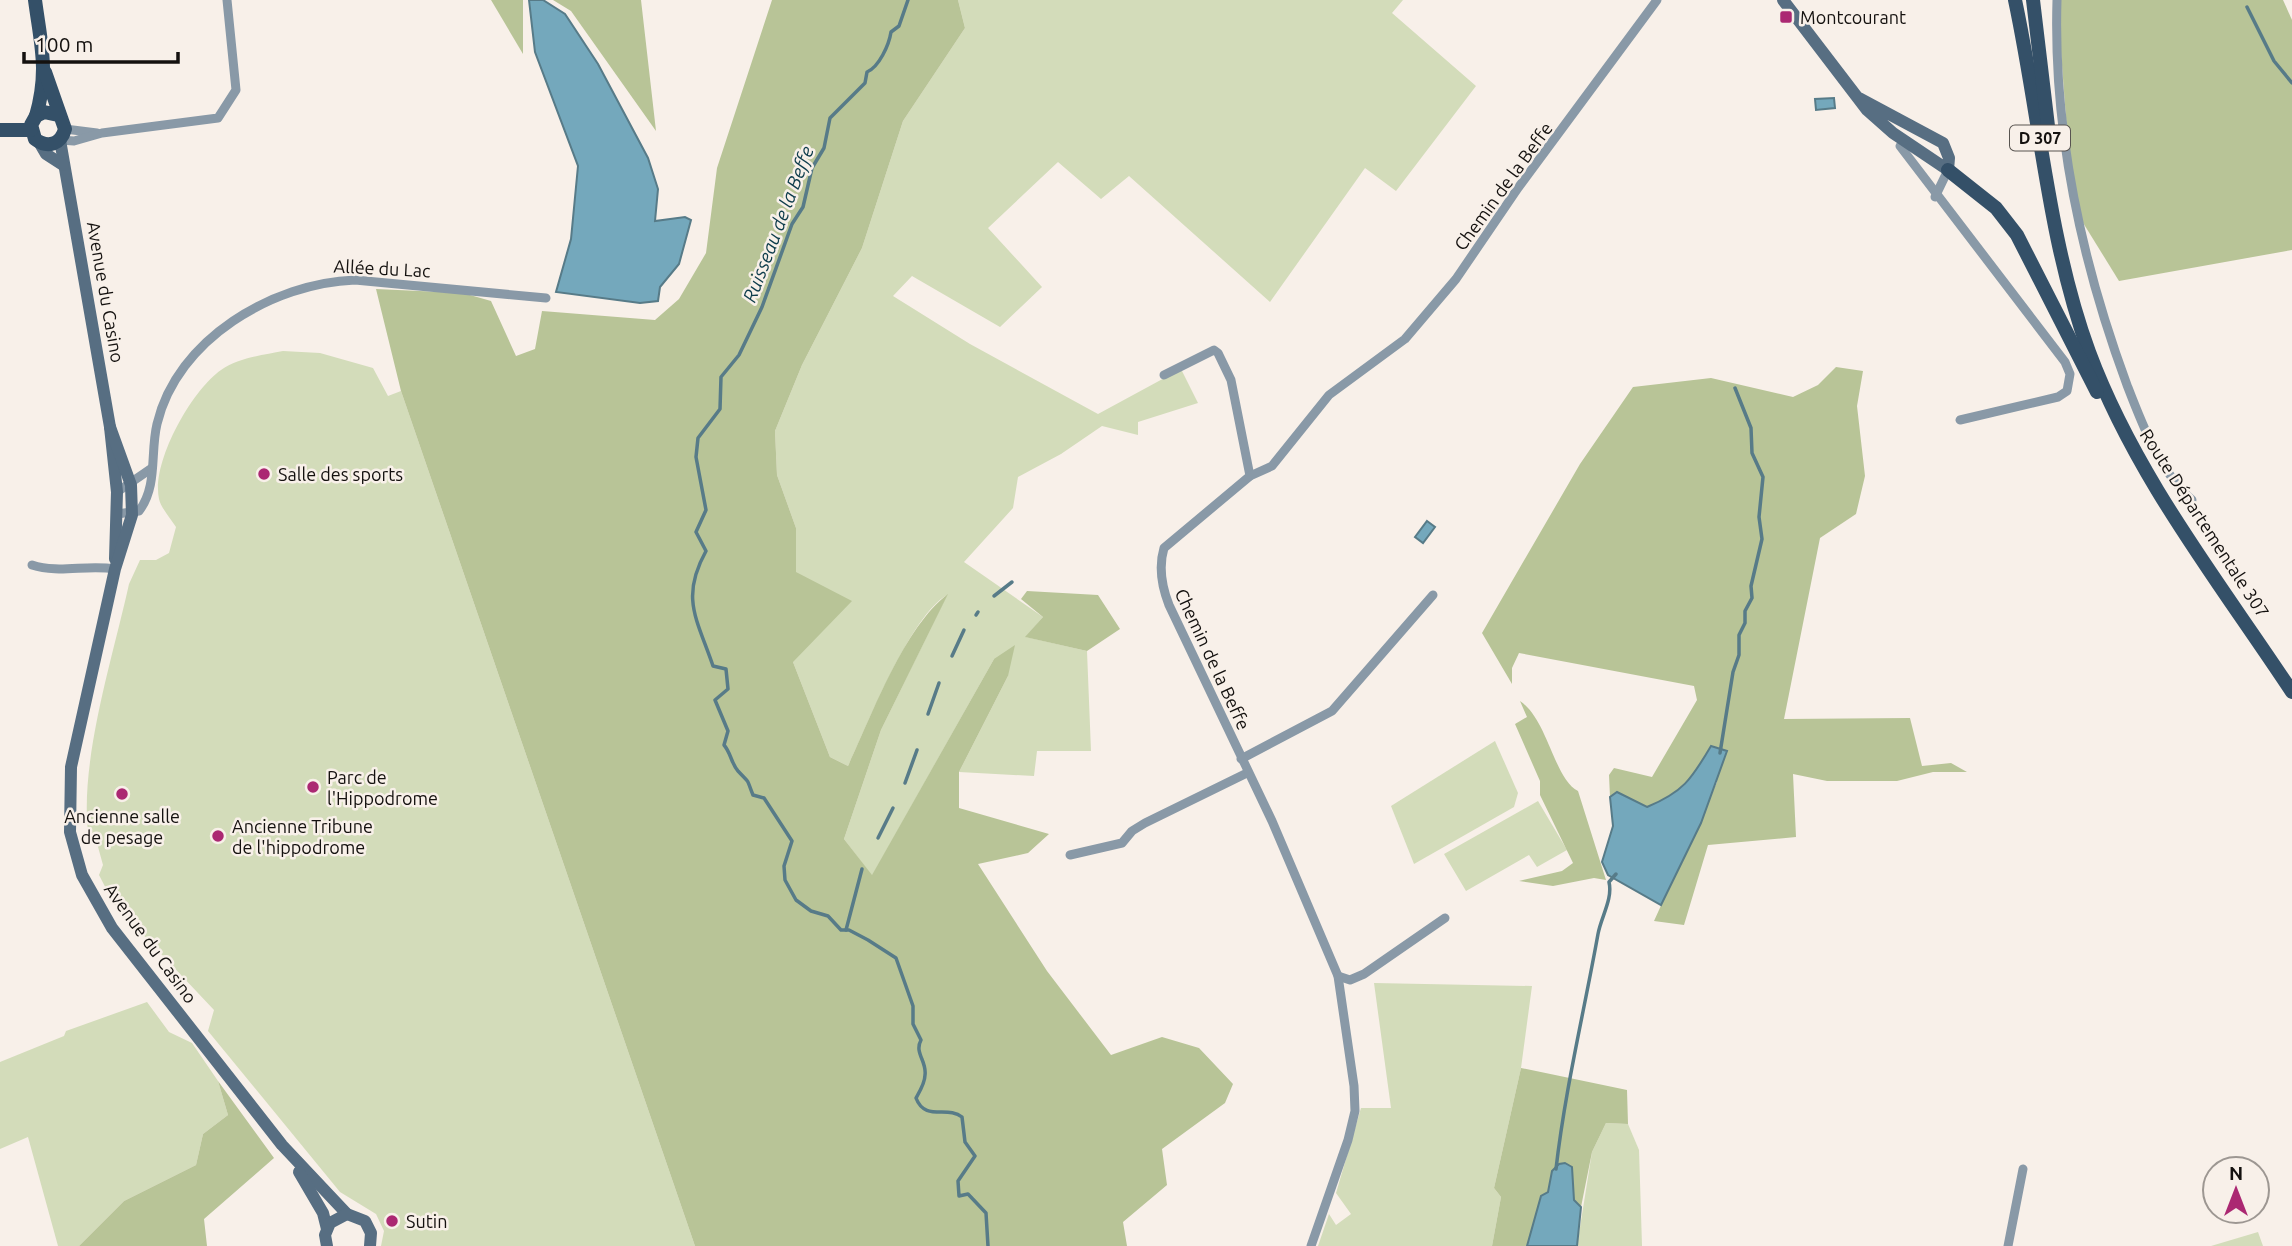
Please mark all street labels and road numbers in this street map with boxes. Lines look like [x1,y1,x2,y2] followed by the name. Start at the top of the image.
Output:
[1450,118,1556,254] street label: Chemin de la Beffe
[2010,126,2070,150] road number: D 307
[84,220,128,364] street label: Avenue du Casino
[333,255,431,281] street label: Allée du Lac
[2137,425,2273,621] street label: Route Départementale 307
[1172,585,1254,733] street label: Chemin de la Beffe
[101,879,201,1007] street label: Avenue du Casino

